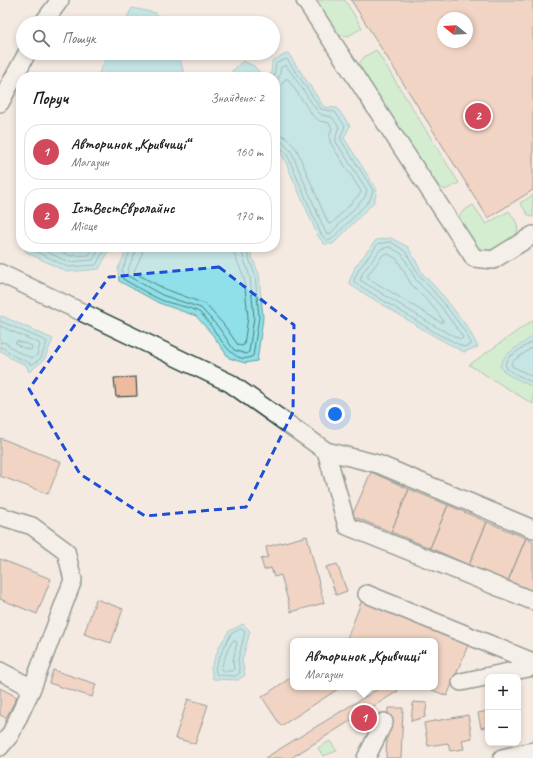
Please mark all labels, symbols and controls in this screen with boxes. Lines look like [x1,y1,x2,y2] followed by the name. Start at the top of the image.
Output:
[437,12,473,48] north arrow
[16,16,280,60] search box
[30,27,52,49] icon: search
[62,29,95,48] text: Пошук
[32,88,68,109] text: Поруч
[210,90,264,106] text: Знайдено: 2
[465,101,491,131] pin: 2
[71,135,189,154] text: Авторинок „Кривчиці“
[43,144,49,160] text: 1
[235,144,263,160] text: 160 m
[71,154,109,170] text: Магазин
[71,199,175,218] text: ІстВестЄвролайнс
[43,208,49,224] text: 2
[235,208,263,224] text: 170 m
[71,218,97,234] text: Місце
[325,404,345,424] your location
[290,638,438,690] popup
[305,647,423,666] text: Авторинок „Кривчиці“
[305,666,343,682] text: Магазин
[485,674,521,746] map controls
[485,674,521,710] button: +
[351,703,377,733] pin: 1
[485,710,521,746] button: −

